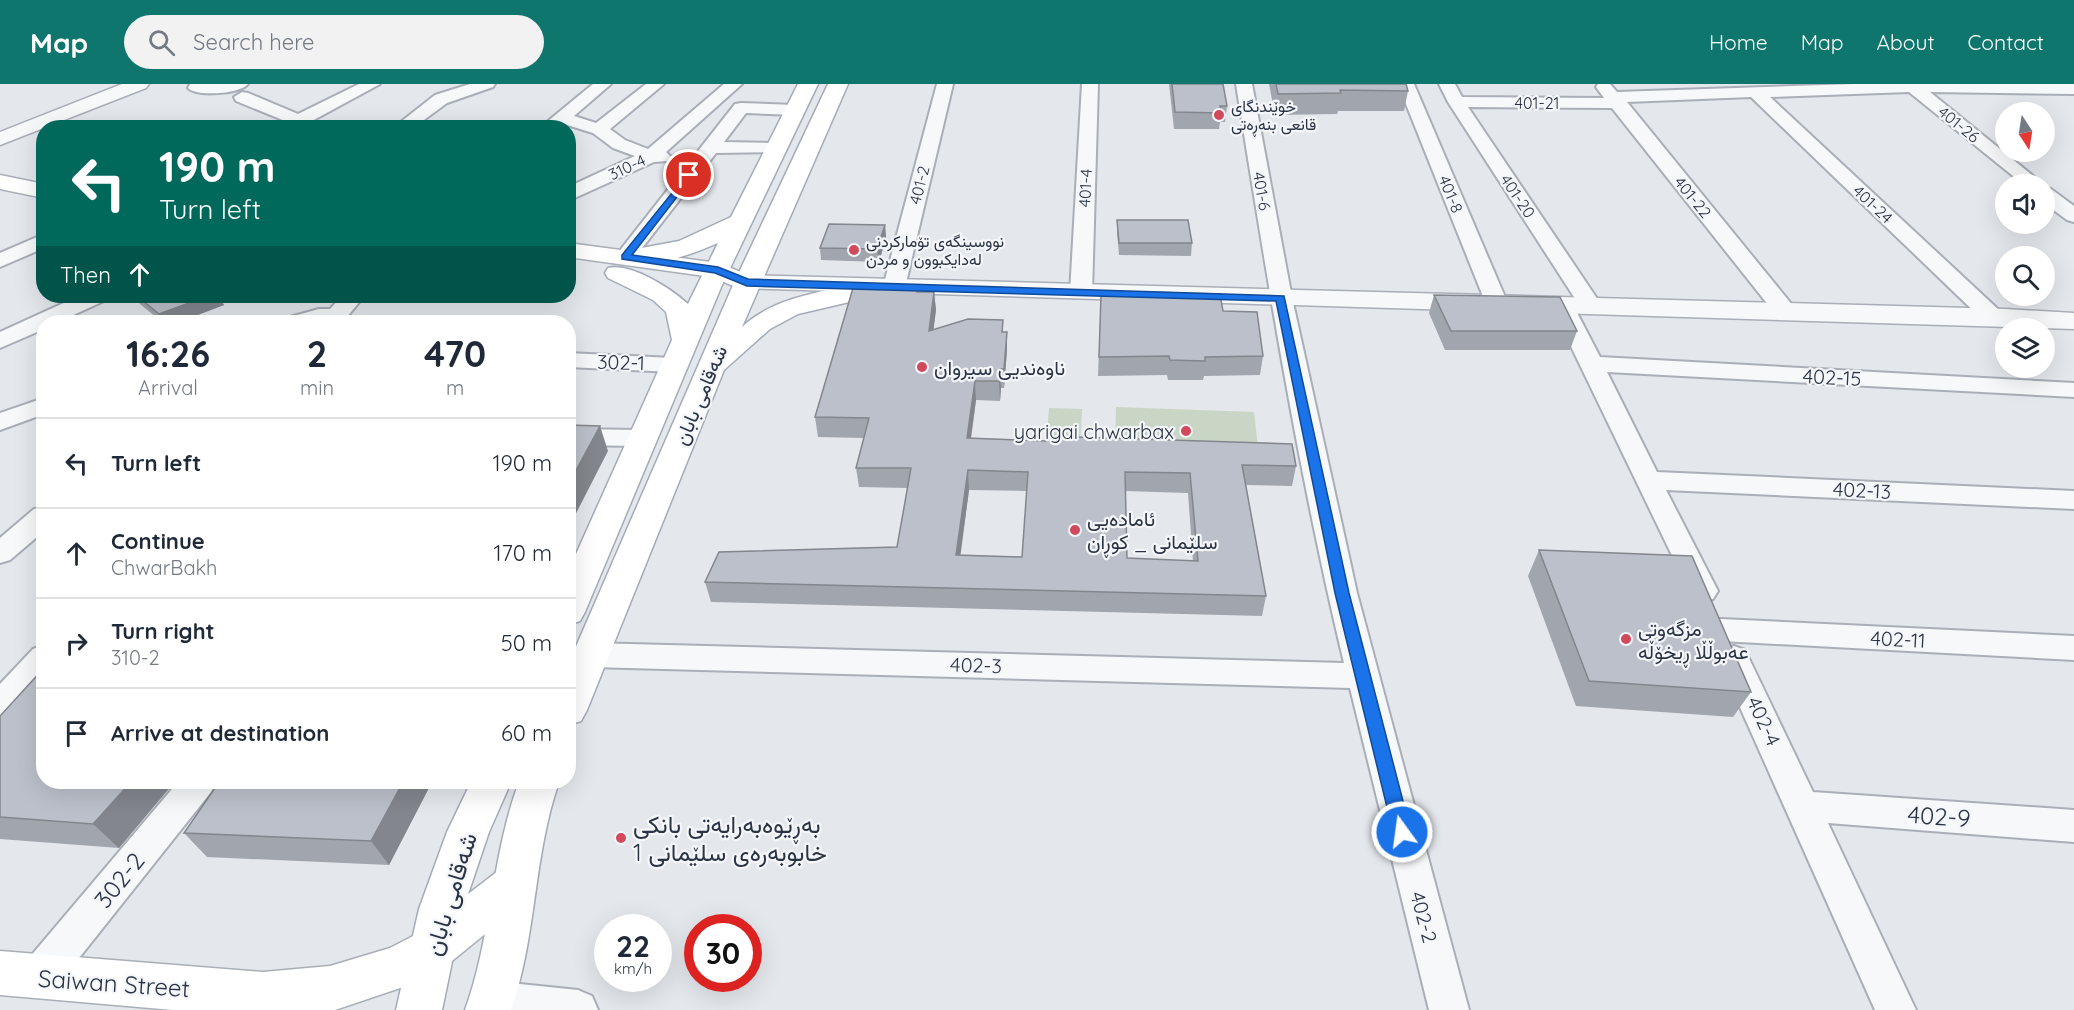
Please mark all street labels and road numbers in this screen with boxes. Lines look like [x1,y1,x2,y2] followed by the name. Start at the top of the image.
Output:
[1515,93,1559,113] street label: 401-21
[1934,101,1984,147] street label: 401-26
[605,150,649,184] street label: 310-4
[905,164,933,206] street label: 401-2
[1074,168,1096,208] street label: 401-4
[1249,170,1275,212] street label: 401-6
[1496,170,1540,222] street label: 401-20
[1434,172,1468,216] street label: 401-8
[1670,172,1716,222] street label: 401-22
[1849,181,1897,227] street label: 401-24
[668,341,732,449] street label: شەقامی بابان
[597,349,645,375] street label: 302-1
[1802,363,1862,391] street label: 402-15
[1832,476,1892,504] street label: 402-13
[1870,625,1926,653] street label: 402-11
[950,652,1002,678] street label: 402-3
[1742,692,1786,750] street label: 402-4
[1907,799,1971,833] street label: 402-9
[417,829,483,959] street label: شەقامی بابان
[88,846,150,914] street label: 302-2
[1405,888,1443,946] street label: 402-2
[37,963,191,1003] street label: Saiwan Street

